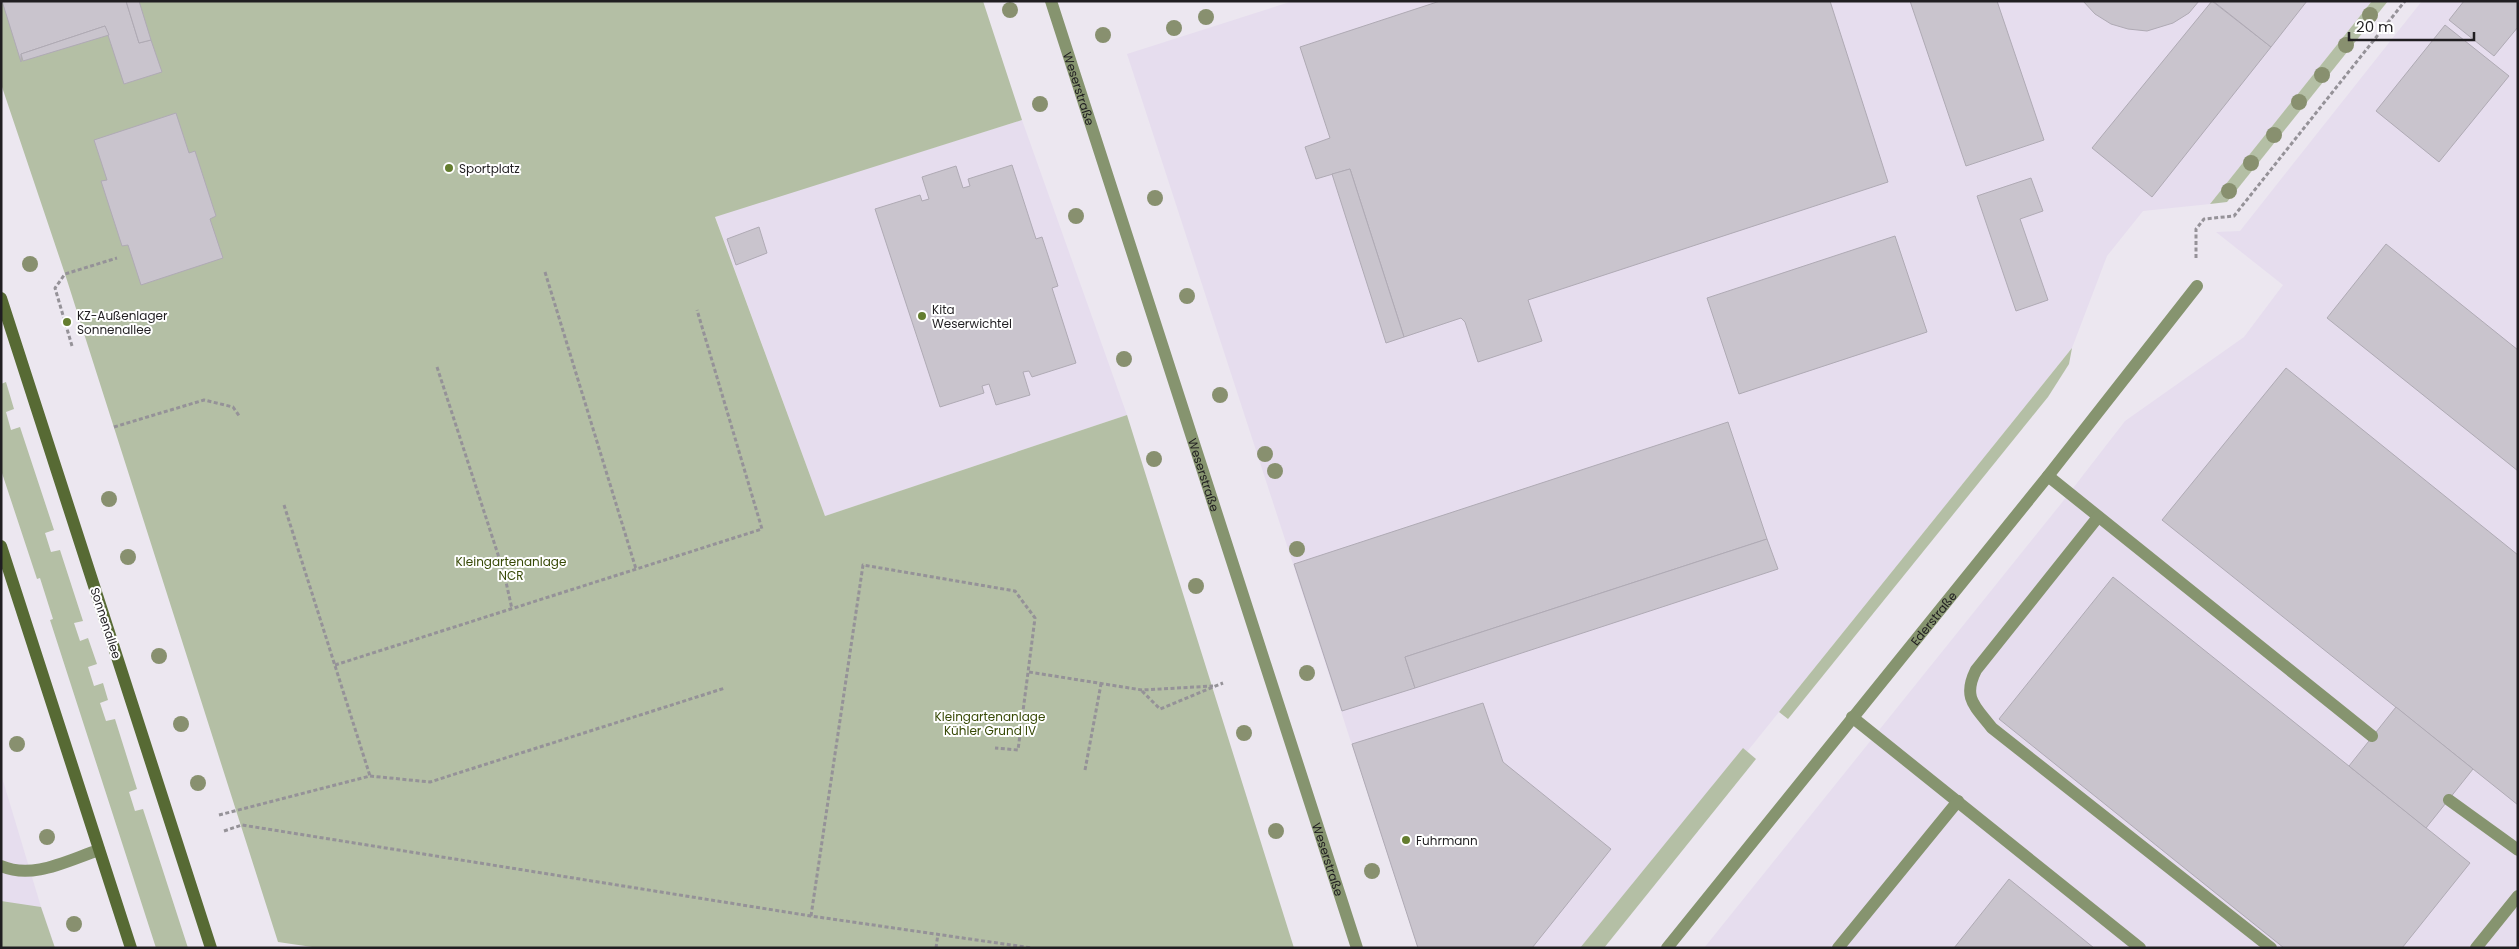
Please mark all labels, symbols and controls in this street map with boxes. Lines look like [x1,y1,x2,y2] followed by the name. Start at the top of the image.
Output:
[2349,10,2474,42] scale bar
[2356,16,2394,37] text: 20 m
[1059,50,1099,127] street label: Weserstraße
[459,160,520,177] place label: Sportplatz
[443,162,455,174] marker: Sportplatz
[932,301,1012,332] place label: Kita Weserwichtel
[77,307,168,338] place label: KZ-Außenlager Sonnenallee
[916,310,928,322] marker: Kita Weserwichtel
[61,316,73,328] marker: KZ-Außenlager Sonnenallee
[1184,436,1224,514] street label: Weserstraße
[456,553,566,584] park label: Kleingartenanlage NCR
[86,585,126,661] street label: Sonnenallee
[1906,587,1960,649] street label: Ederstraße
[935,708,1045,739] park label: Kleingartenanlage Kühler Grund IV
[1309,820,1348,898] street label: Weserstraße
[1416,832,1478,849] place label: Fuhrmann
[1400,834,1412,846] marker: Fuhrmann

